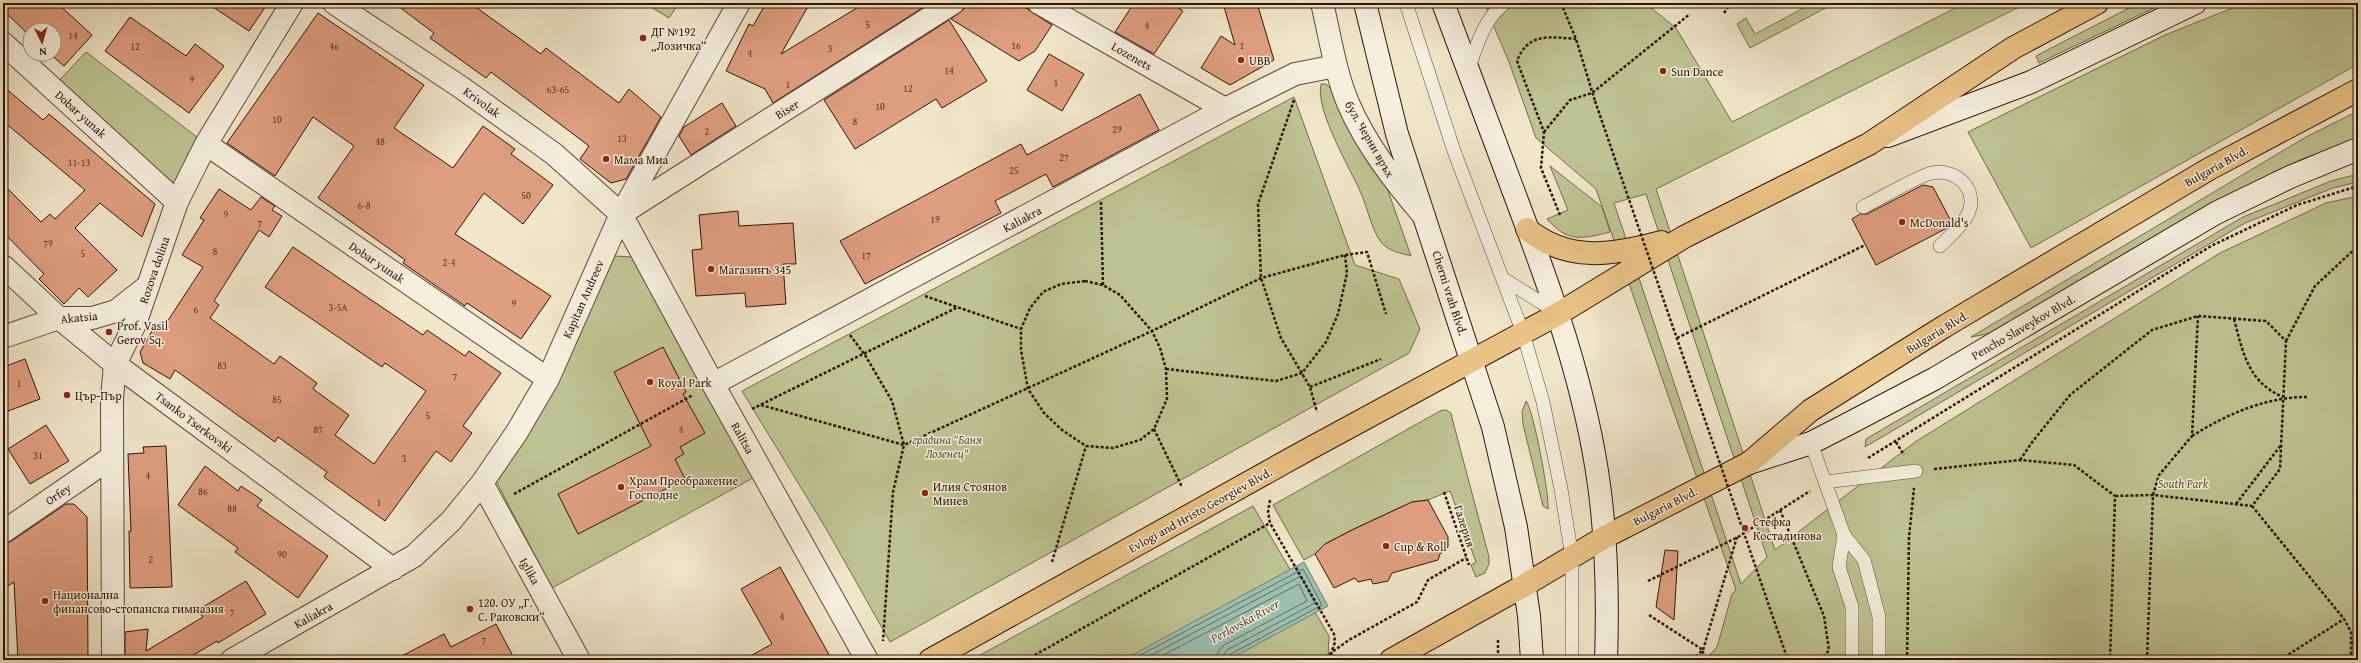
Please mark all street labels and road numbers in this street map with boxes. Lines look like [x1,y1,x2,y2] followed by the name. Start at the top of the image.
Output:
[1109,38,1156,75] street label: Lozenets
[460,83,505,122] street label: Krivolak
[52,86,111,142] street label: Dobar yunak
[772,95,802,123] street label: Biser
[1341,97,1399,181] street label: бул. Черни връх
[2181,141,2251,191] street label: Bulgaria Blvd.
[1000,202,1045,236] street label: Kaliakra
[135,234,174,306] street label: Rozova dolina
[346,237,409,287] street label: Dobar yunak
[1428,249,1472,338] street label: Cherni vrah Blvd.
[558,257,608,341] street label: Kapitan Andreev
[1968,290,2078,364] street label: Pencho Slaveykov Blvd.
[60,307,99,327] street label: Akatsia
[1902,307,1972,357] street label: Bulgaria Blvd.
[152,387,237,457] street label: Tsanko Tserkovski
[727,419,759,457] street label: Ralitsa
[1125,463,1275,557] street label: Evlogi and Hristo Georgiev Blvd.
[42,479,74,509] street label: Orfey
[1630,482,1700,530] street label: Bulgaria Blvd.
[1450,503,1480,549] street label: Галерия
[516,555,544,588] street label: Iglika
[291,597,336,633] street label: Kaliakra

